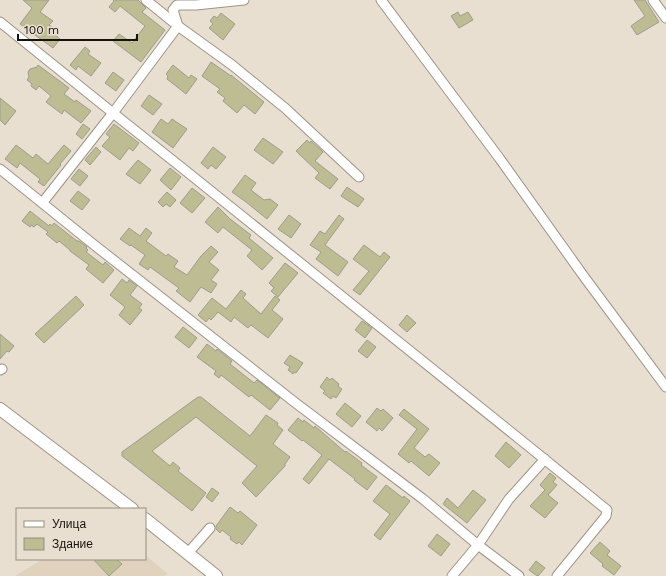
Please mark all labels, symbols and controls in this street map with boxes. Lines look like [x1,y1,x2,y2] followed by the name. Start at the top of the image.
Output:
[18,16,137,42] scale bar
[24,23,59,37] text: 100 m
[16,508,146,560] legend
[52,517,86,531] text: Улица
[52,537,93,551] text: Здание

